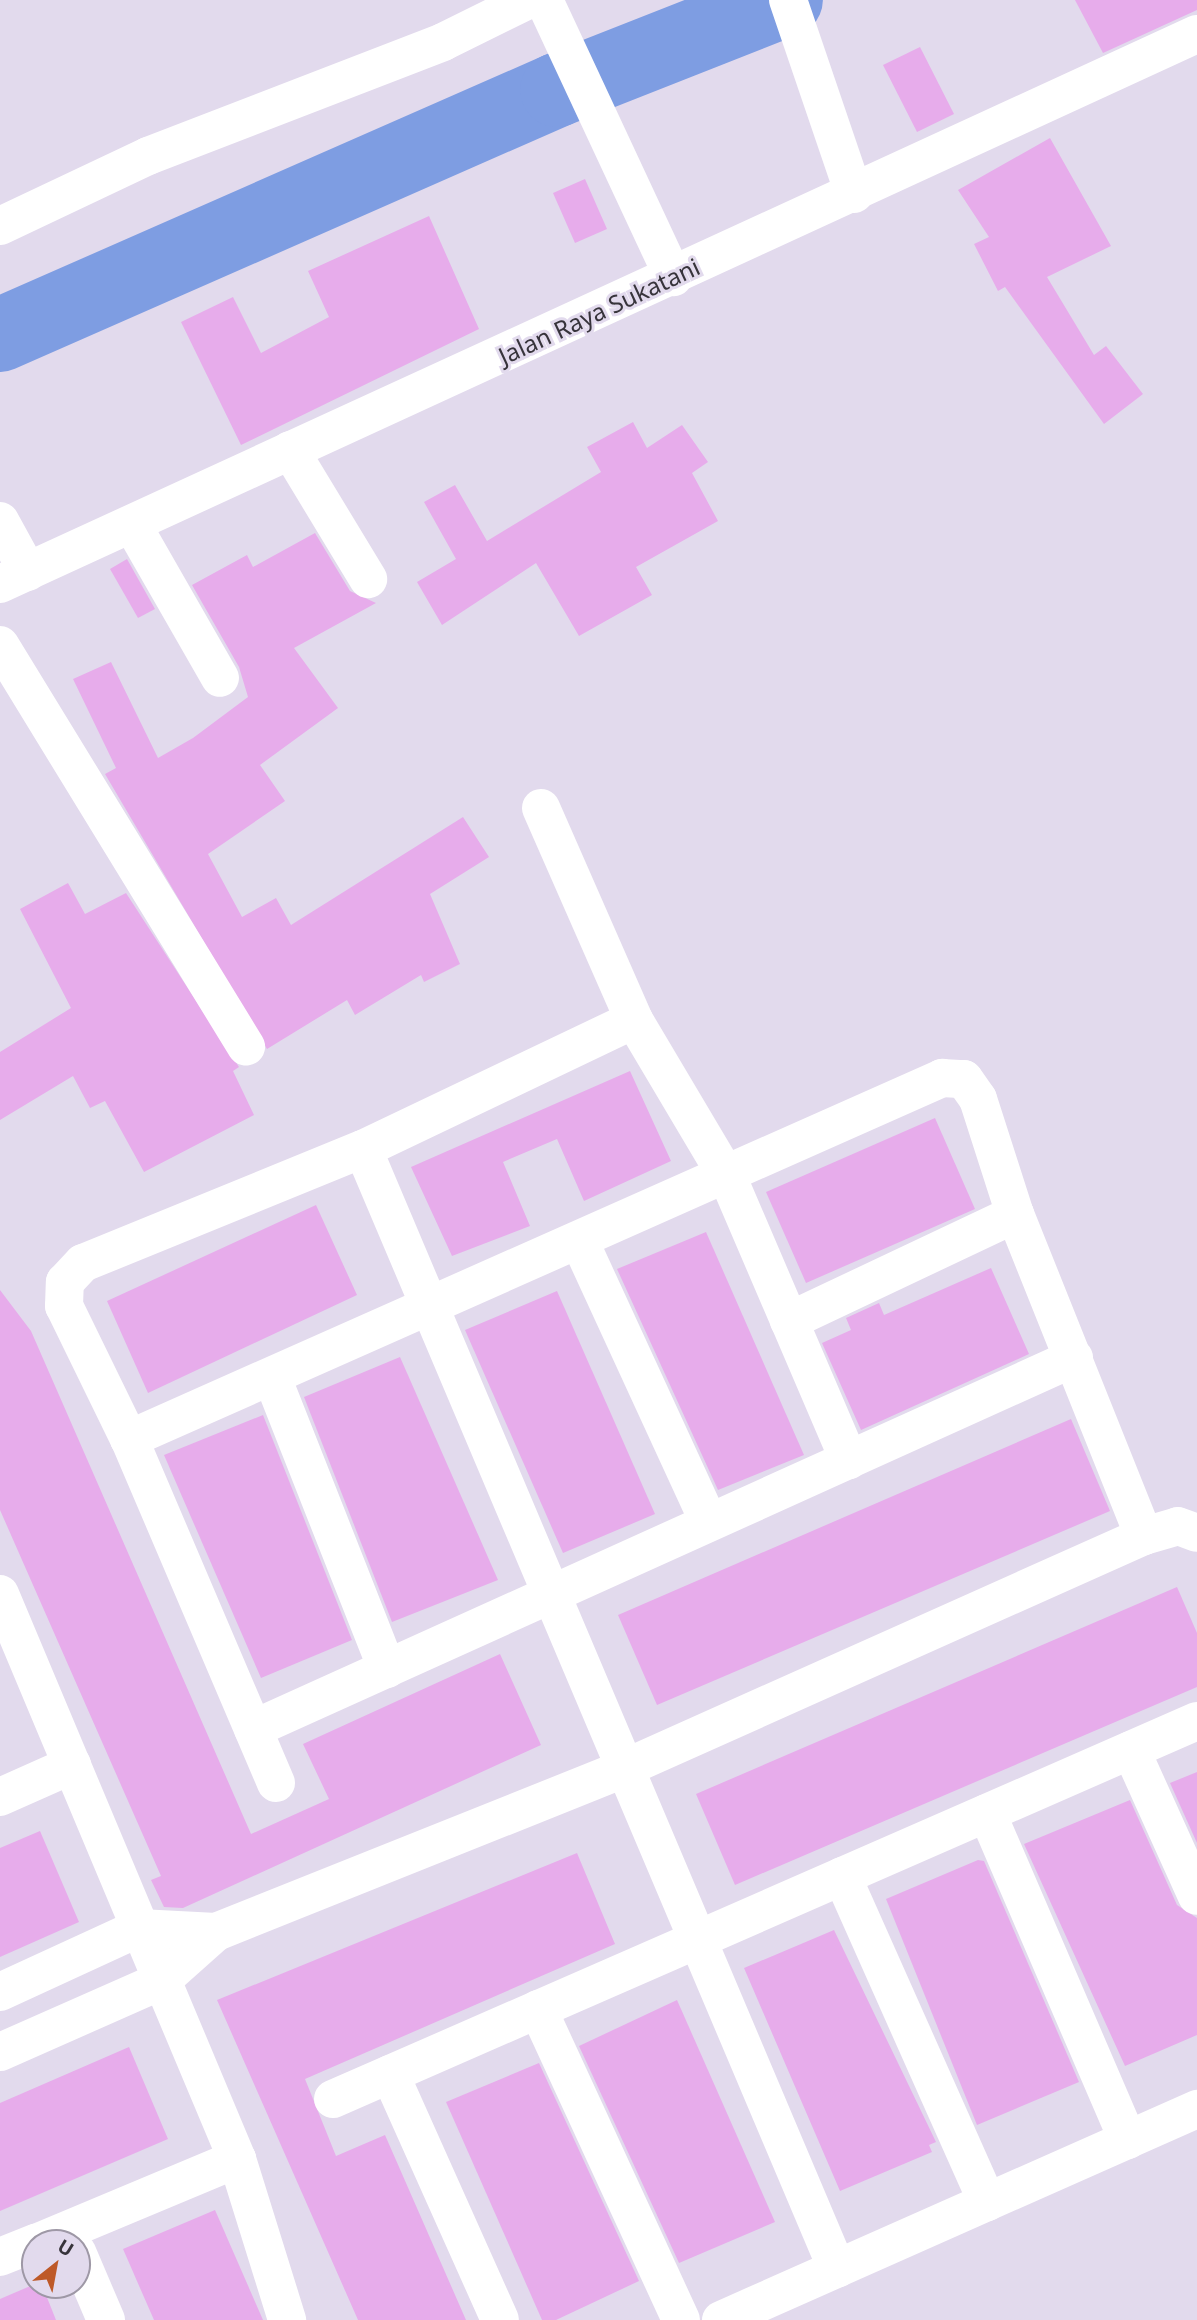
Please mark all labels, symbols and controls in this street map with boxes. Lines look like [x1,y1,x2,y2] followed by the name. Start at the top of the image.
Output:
[494,252,704,370] street label: Jalan Raya Sukatani
[21,2229,91,2299] north arrow
[53,2233,79,2263] text: U

